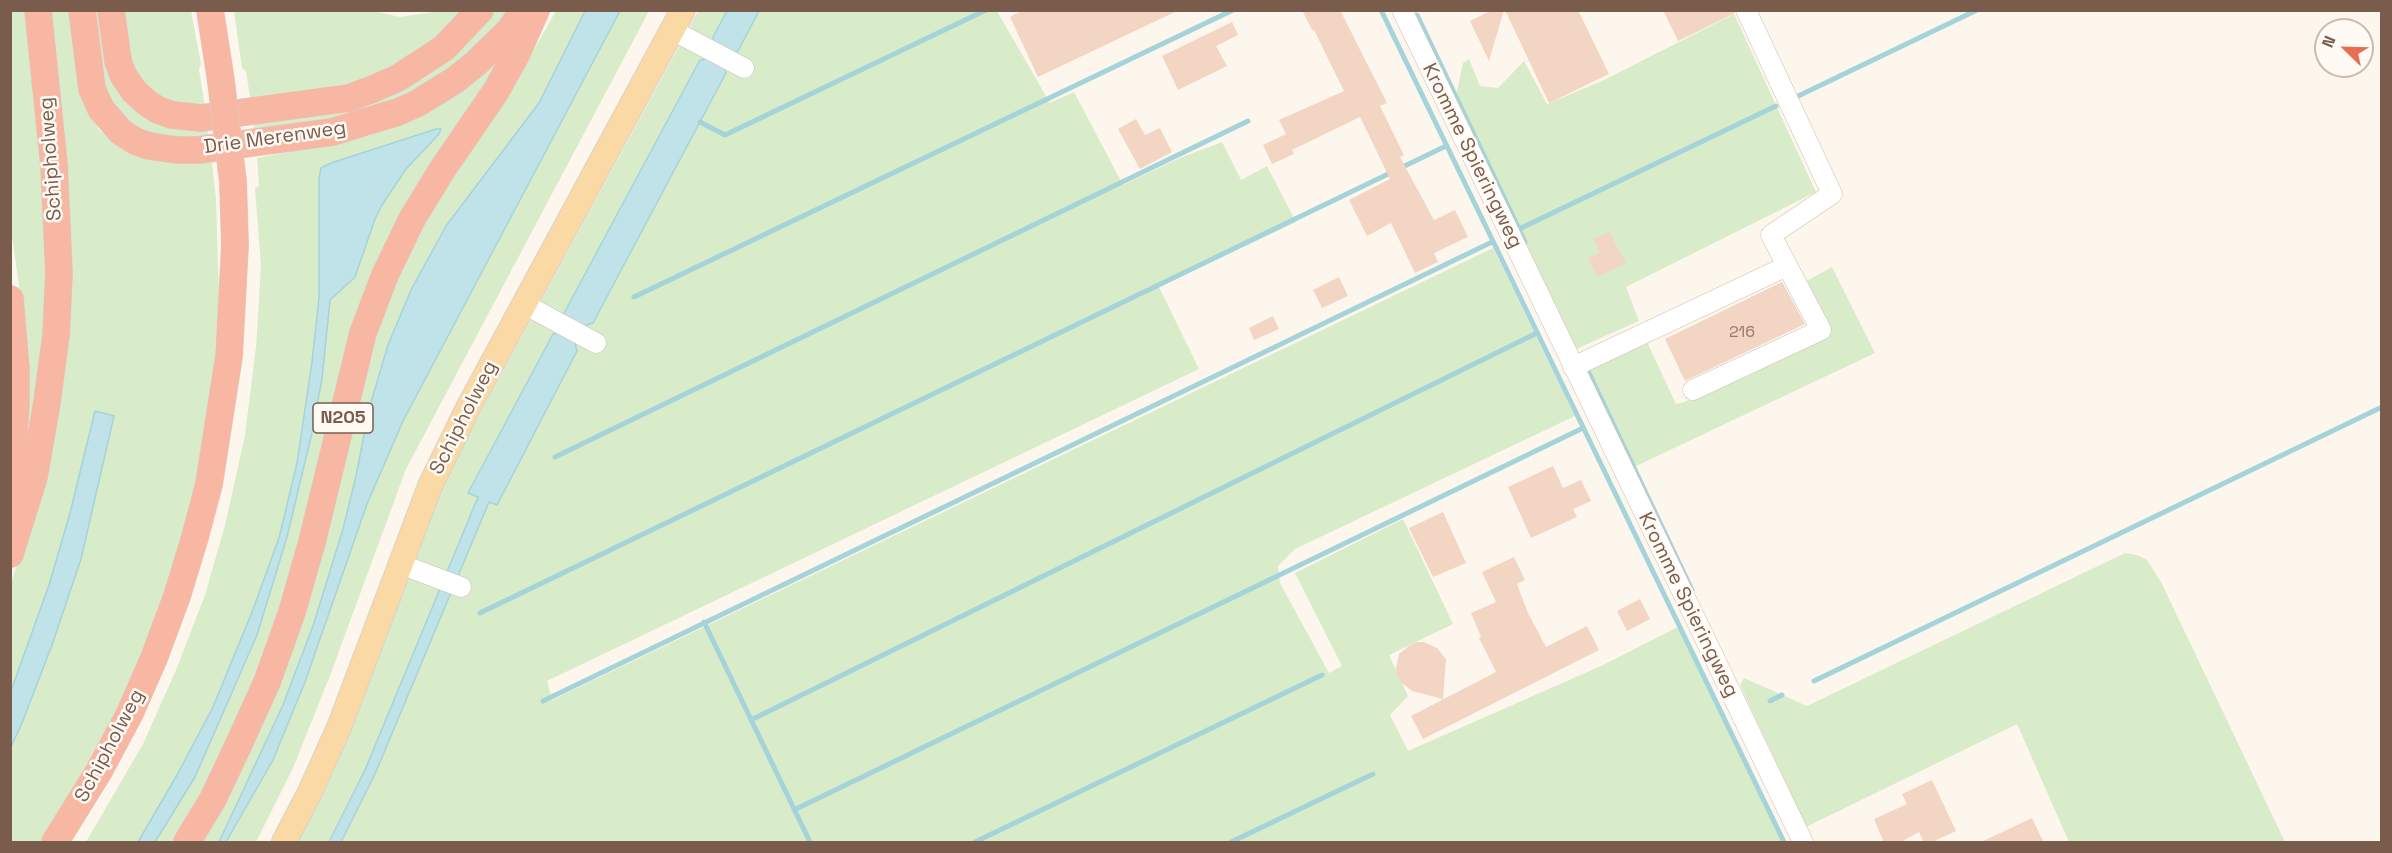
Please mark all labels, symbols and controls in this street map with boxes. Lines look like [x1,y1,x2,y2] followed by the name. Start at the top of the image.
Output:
[2314,18,2374,78] north arrow
[2317,33,2341,51] text: N
[1417,59,1527,253] street label: Kromme Spieringweg
[35,96,67,222] street label: Schipholweg
[202,116,348,160] street label: Drie Merenweg
[1729,323,1755,343] house number: 216
[425,357,503,479] street label: Schipholweg
[313,403,373,433] road number: N205
[1633,508,1743,702] street label: Kromme Spieringweg
[70,685,150,807] street label: Schipholweg

